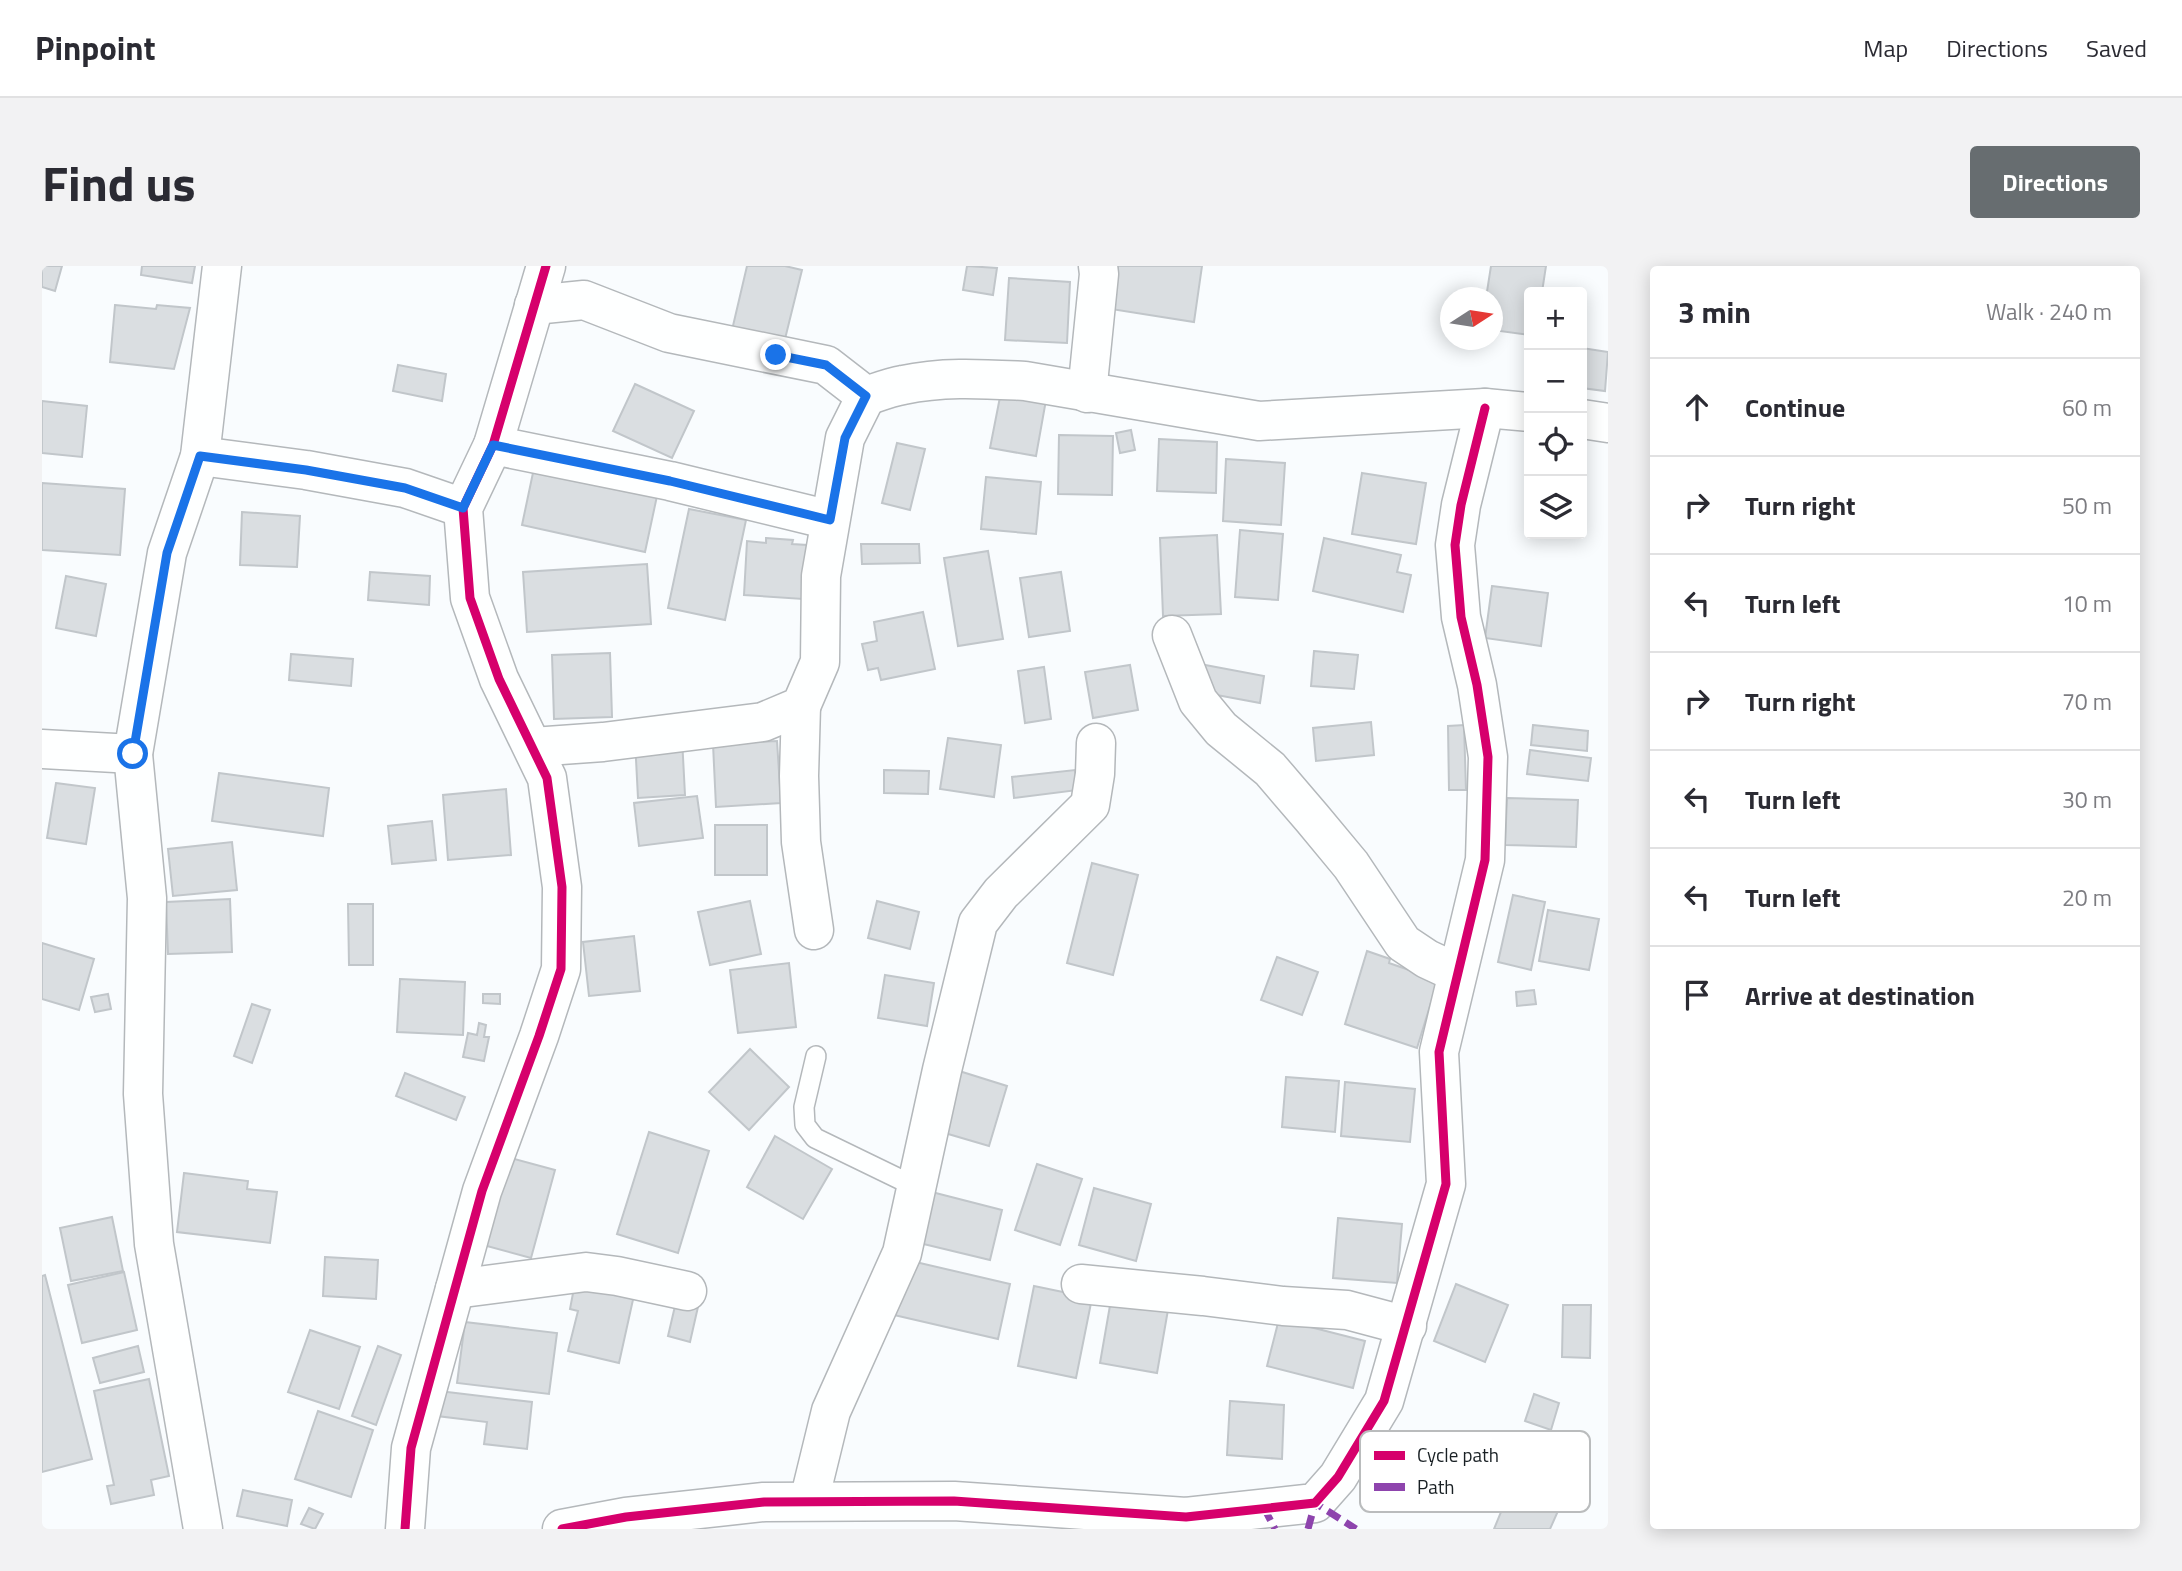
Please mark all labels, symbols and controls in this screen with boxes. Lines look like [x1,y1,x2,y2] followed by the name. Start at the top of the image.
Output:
[35,23,155,73] text: Pinpoint
[1863,30,1908,66] text: Map
[1946,30,2048,66] text: Directions
[2086,30,2147,66] text: Saved
[42,145,196,220] text: Find us
[1970,146,2140,218] button: Directions
[1440,287,1503,350] north arrow
[1524,287,1587,539] map controls
[1524,287,1587,350] button: +
[1678,289,1751,335] text: 3 min
[1986,294,2112,329] text: Walk · 240 m
[760,339,791,370] route end
[1524,350,1587,413] button: −
[1678,388,1716,426] icon: ahead
[1745,388,1845,427] text: Continue
[2062,390,2112,425] text: 60 m
[1524,413,1587,476] button: locate
[1524,476,1587,539] button: layers
[1678,486,1716,524] icon: right
[1745,486,1856,525] text: Turn right
[2062,488,2112,523] text: 50 m
[1678,584,1716,622] icon: left
[1745,584,1840,623] text: Turn left
[2062,586,2112,621] text: 10 m
[1678,682,1716,720] icon: right
[1745,682,1856,721] text: Turn right
[2062,684,2112,719] text: 70 m
[117,738,148,769] route start
[1678,780,1716,818] icon: left
[1745,780,1840,819] text: Turn left
[2062,782,2112,817] text: 30 m
[1678,878,1716,916] icon: left
[1745,878,1840,917] text: Turn left
[2062,880,2112,915] text: 20 m
[1678,976,1716,1014] icon: arrive
[1745,976,1975,1015] text: Arrive at destination
[1360,1431,1590,1512] legend
[1417,1440,1499,1469] text: Cycle path
[1417,1472,1455,1501] text: Path

